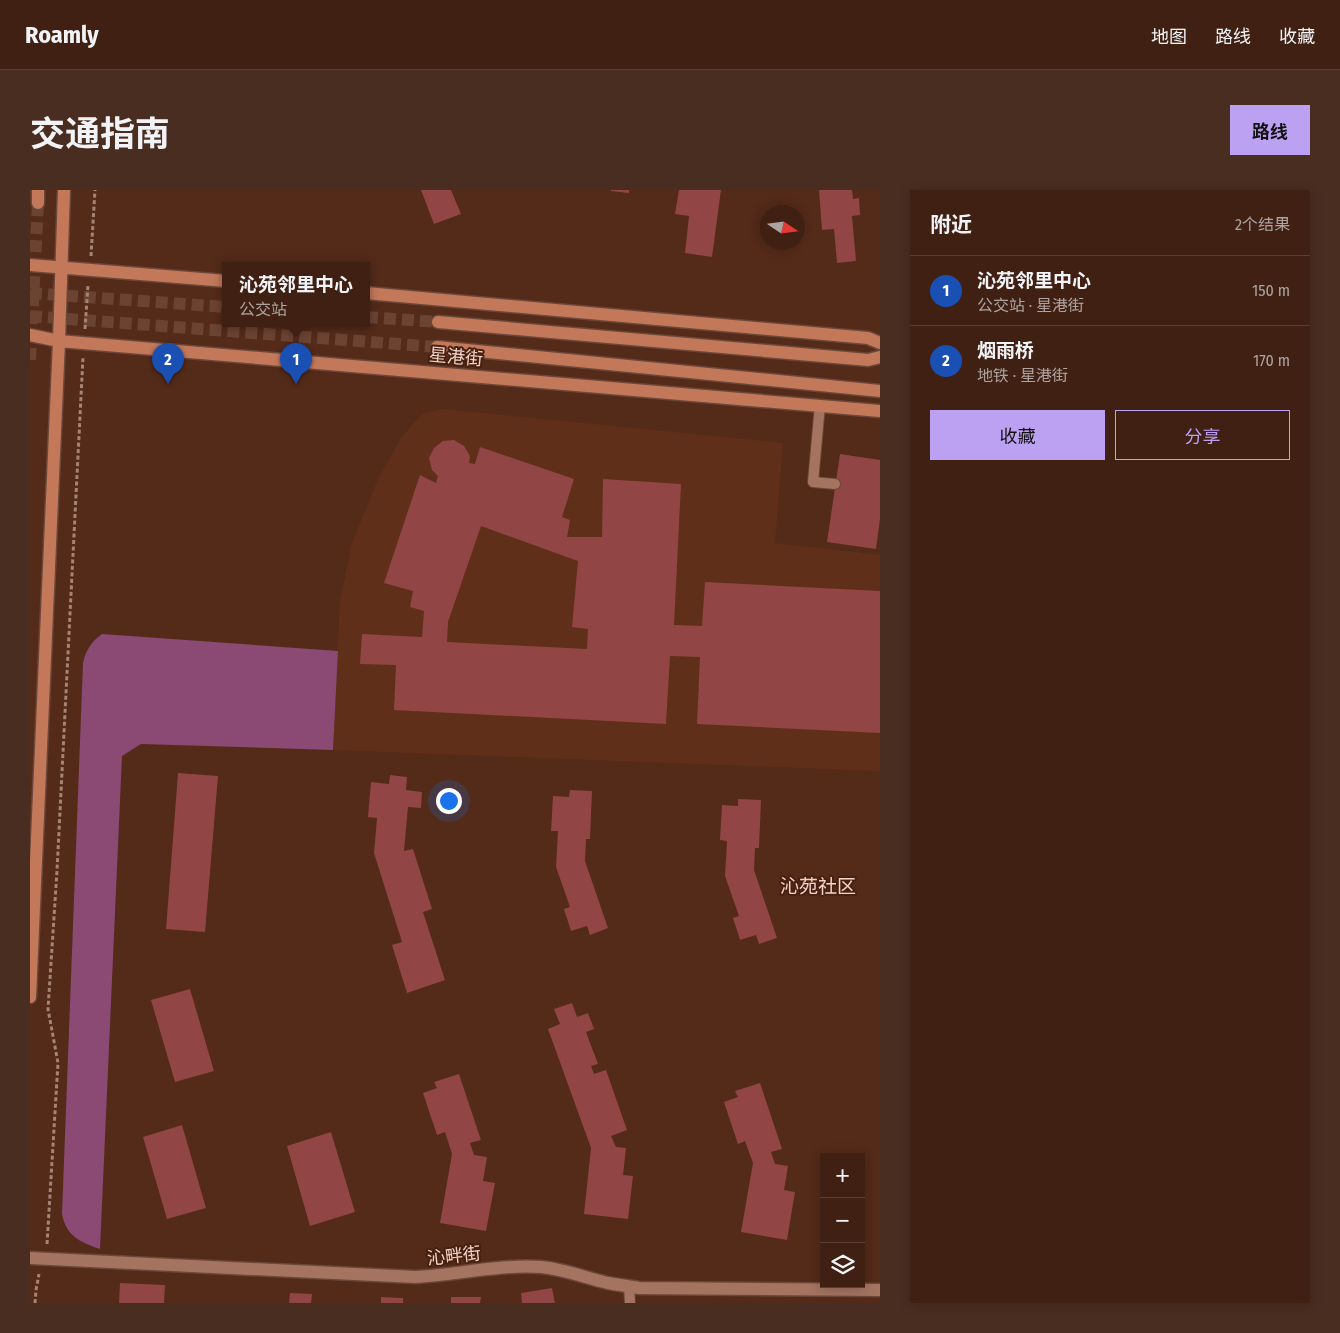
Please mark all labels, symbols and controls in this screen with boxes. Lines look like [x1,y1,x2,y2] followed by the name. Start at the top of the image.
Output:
[25,21,99,49] text: Roamly
[1151,26,1187,48] text: 地图
[1215,26,1251,48] text: 路线
[1279,26,1315,48] text: 收藏
[1230,105,1310,155] button: 路线
[30,113,170,155] text: 交通指南
[760,205,805,250] north arrow
[930,212,972,238] text: 附近
[1235,215,1290,234] text: 2个结果
[222,262,370,327] popup
[977,269,1091,292] text: 沁苑邻里中心
[239,273,353,296] text: 沁苑邻里中心
[943,281,949,300] text: 1
[1252,281,1290,300] text: 150 m
[977,296,1084,315] text: 公交站 · 星港街
[239,300,287,319] text: 公交站
[977,339,1034,362] text: 烟雨桥
[152,343,184,384] pin: 2
[280,343,312,384] pin: 1
[428,344,484,370] street label: 星港街
[942,351,950,370] text: 2
[1253,351,1290,370] text: 170 m
[977,366,1068,385] text: 地铁 · 星港街
[930,410,1105,460] button: 收藏
[1115,410,1290,460] button: 分享
[436,788,462,814] your location
[780,875,856,898] district label: 沁苑社区
[820,1153,865,1288] map controls
[820,1153,865,1198] button: +
[820,1198,865,1243] button: −
[426,1242,482,1270] street label: 沁畔街
[820,1243,865,1288] button: layers

